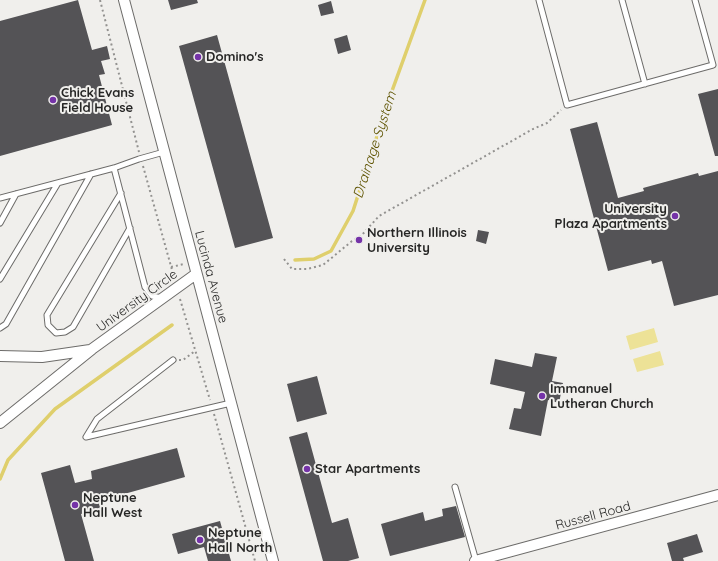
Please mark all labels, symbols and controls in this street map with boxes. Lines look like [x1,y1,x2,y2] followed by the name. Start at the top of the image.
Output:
[206,49,263,65] place label: Domino's
[193,52,203,62] marker: Domino's
[61,85,134,116] place label: Chick Evans Field House
[350,90,400,200] water label: Drainage System
[48,95,58,105] marker: Chick Evans Field House
[555,201,667,232] place label: University Plaza Apartments
[670,211,680,221] marker: University Plaza Apartments
[367,225,467,256] place label: Northern Illinois University
[191,229,231,325] street label: Lucinda Avenue
[354,235,364,245] marker: Northern Illinois University
[94,267,180,335] street label: University Circle
[550,381,654,412] place label: Immanuel Lutheran Church
[537,391,547,401] marker: Immanuel Lutheran Church
[315,461,420,477] place label: Star Apartments
[302,464,312,474] marker: Star Apartments
[83,490,142,521] place label: Neptune Hall West
[554,498,632,534] street label: Russell Road
[70,500,80,510] marker: Neptune Hall West
[208,525,272,556] place label: Neptune Hall North
[195,535,205,545] marker: Neptune Hall North

